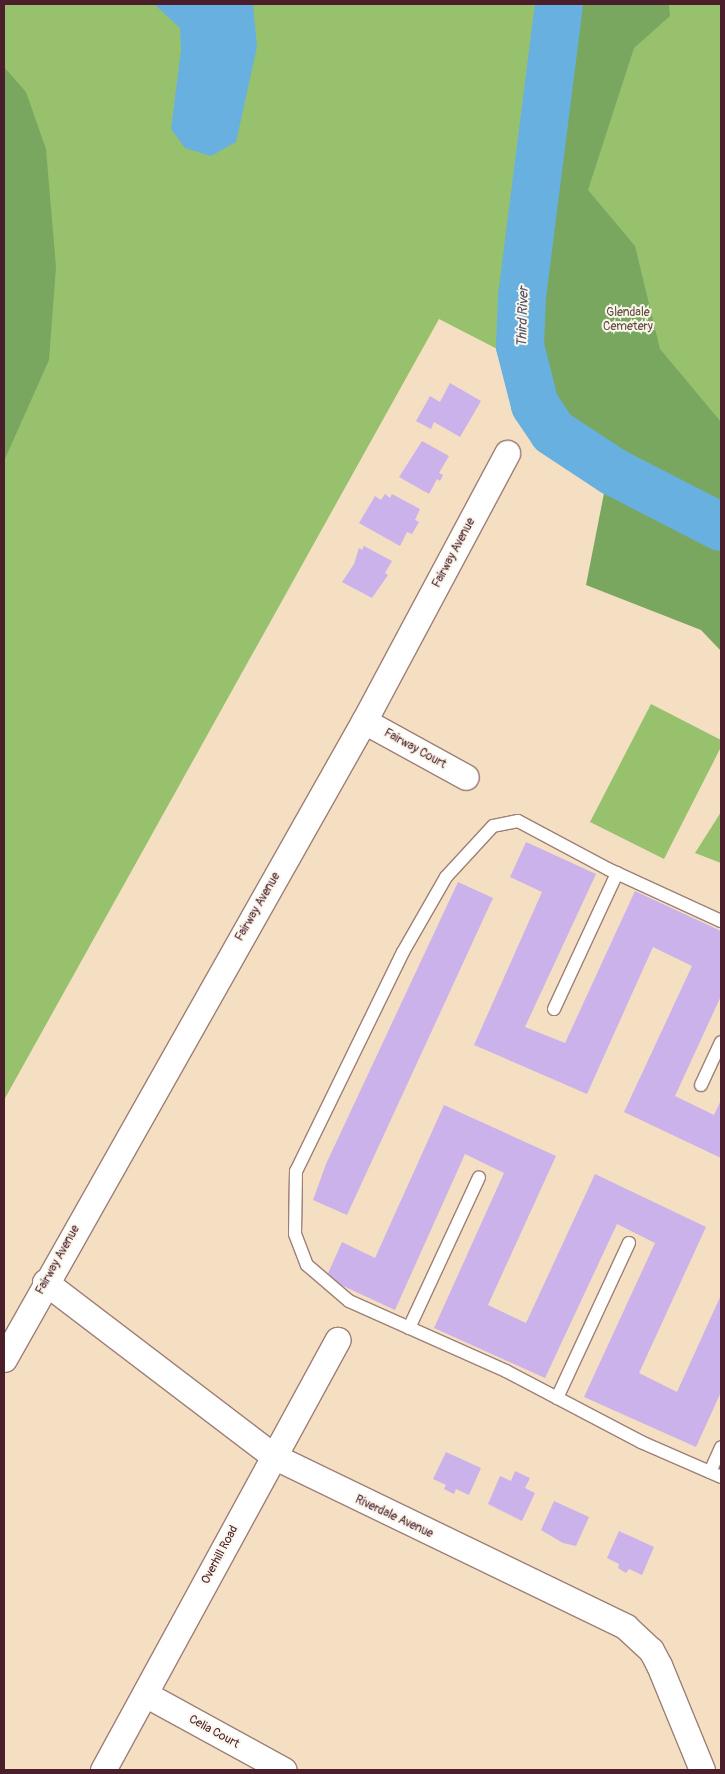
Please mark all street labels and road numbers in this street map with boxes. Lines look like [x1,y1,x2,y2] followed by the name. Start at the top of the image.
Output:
[430,516,478,590] street label: Fairway Avenue
[381,726,449,772] street label: Fairway Court
[233,870,283,944] street label: Fairway Avenue
[33,1223,83,1297] street label: Fairway Avenue
[353,1493,435,1541] street label: Riverdale Avenue
[199,1523,241,1587] street label: Overhill Road
[186,1712,242,1752] street label: Celia Court

